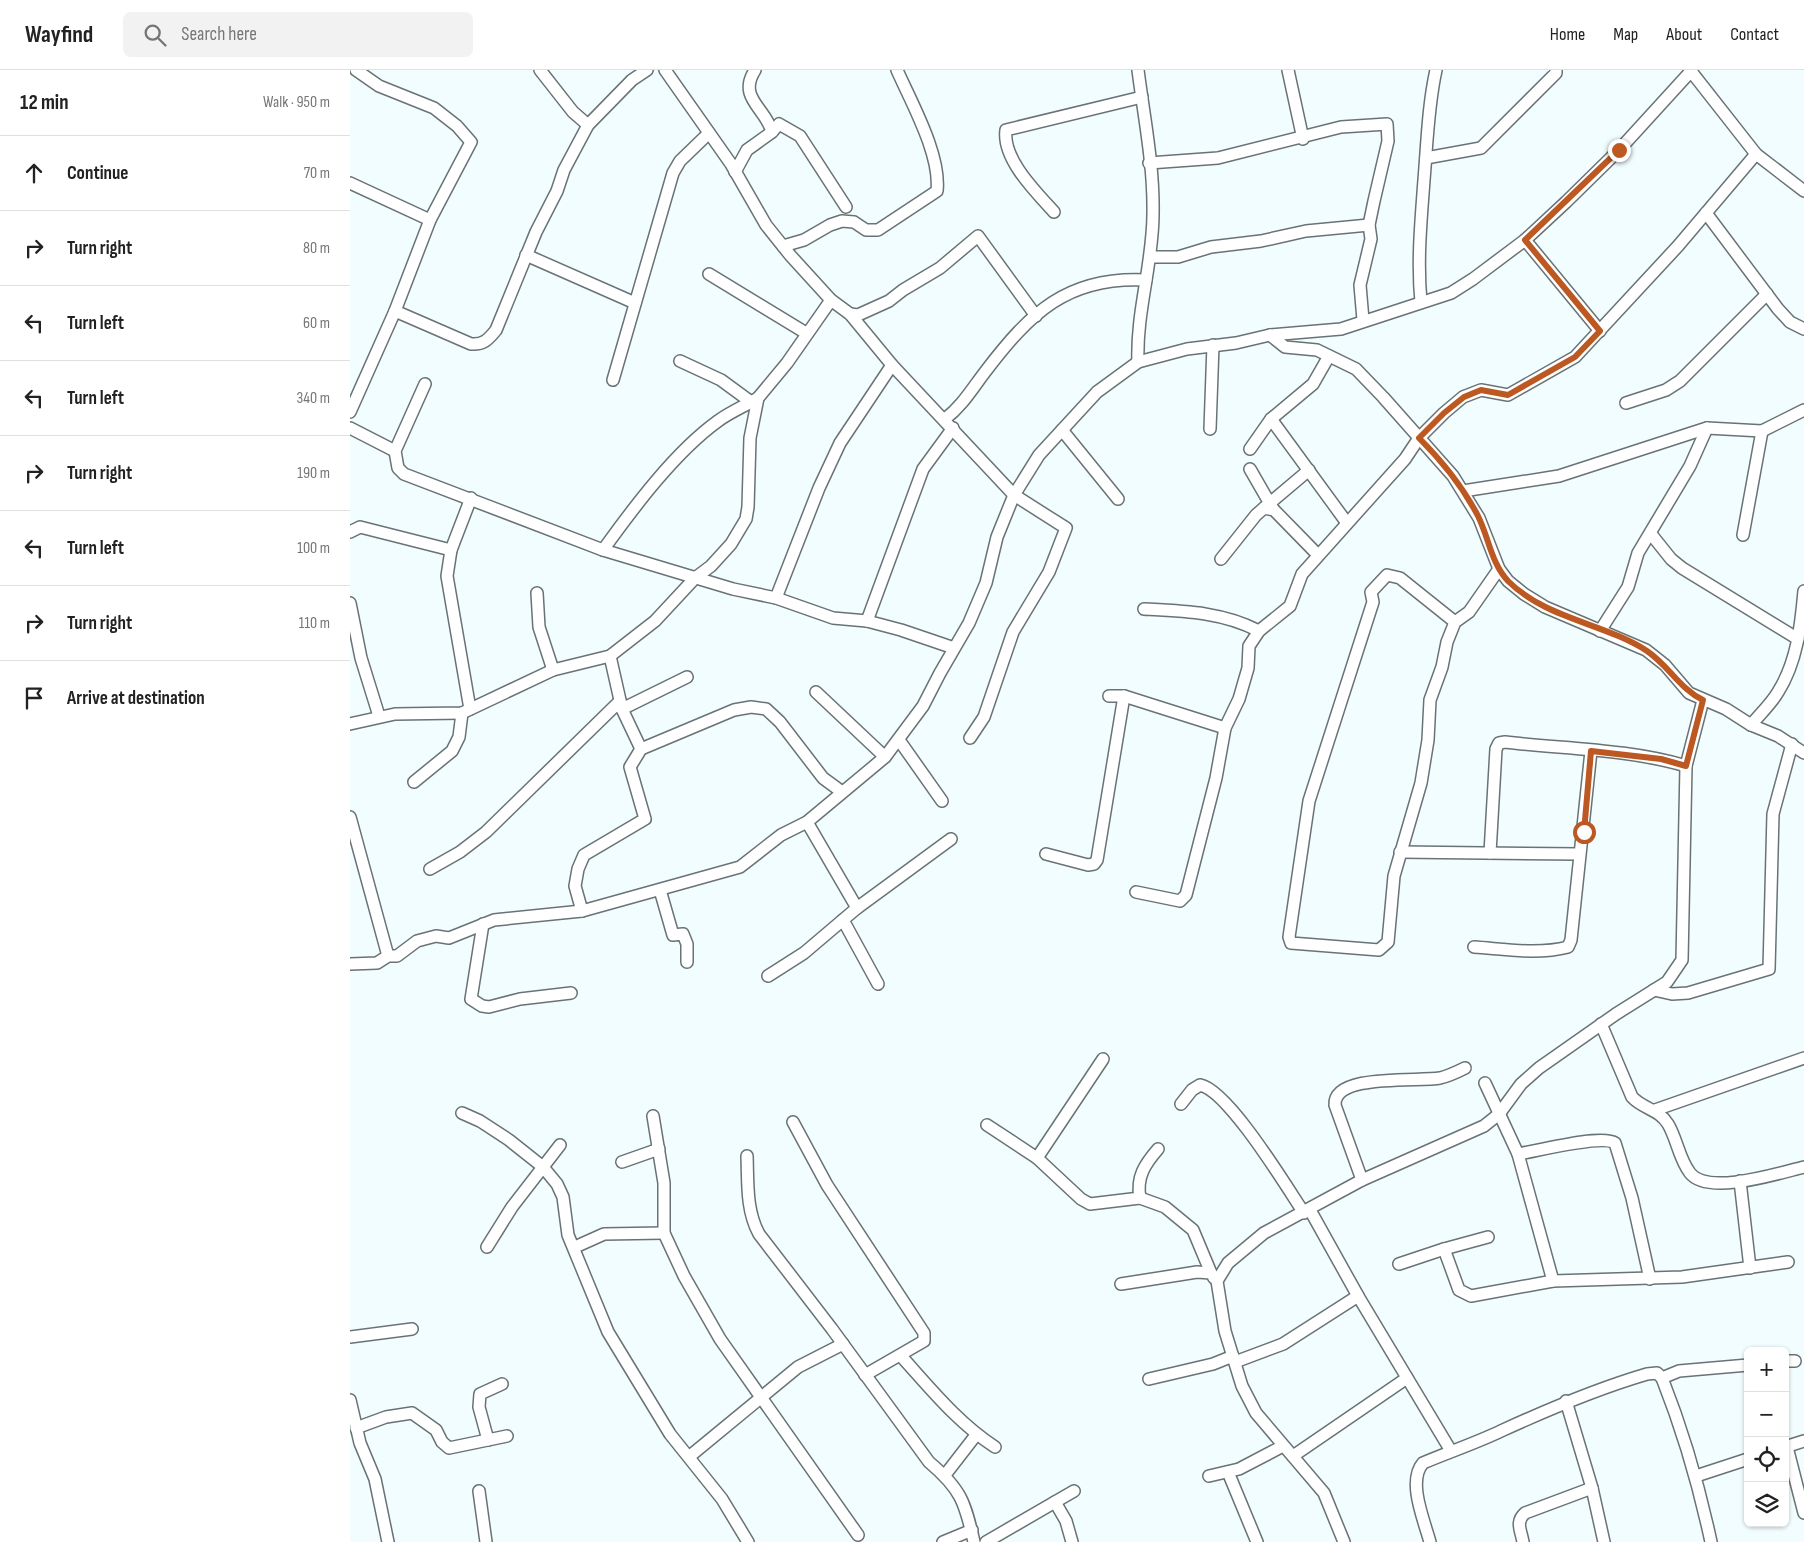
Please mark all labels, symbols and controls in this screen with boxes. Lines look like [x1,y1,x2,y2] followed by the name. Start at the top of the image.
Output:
[123,12,473,57] search box
[25,20,93,49] text: Wayfind
[141,21,169,49] icon: search
[181,23,257,46] text: Search here
[1550,24,1585,45] text: Home
[1613,24,1638,45] text: Map
[1666,24,1702,45] text: About
[1730,24,1779,45] text: Contact
[20,90,68,115] text: 12 min
[263,93,330,112] text: Walk · 950 m
[1608,139,1631,162] route end
[20,159,48,187] icon: ahead
[67,162,128,185] text: Continue
[304,164,330,183] text: 70 m
[20,234,48,262] icon: right
[67,237,132,260] text: Turn right
[303,239,330,258] text: 80 m
[20,309,48,337] icon: left
[67,312,124,335] text: Turn left
[303,314,330,333] text: 60 m
[20,384,48,412] icon: left
[67,387,124,410] text: Turn left
[297,389,330,408] text: 340 m
[20,459,48,487] icon: right
[67,462,132,485] text: Turn right
[297,464,330,483] text: 190 m
[20,534,48,562] icon: left
[67,537,124,560] text: Turn left
[297,539,330,558] text: 100 m
[20,609,48,637] icon: right
[67,612,132,635] text: Turn right
[299,614,330,633] text: 110 m
[20,684,48,712] icon: arrive
[67,687,205,710] text: Arrive at destination
[1573,821,1596,844] route start
[1744,1347,1789,1527] map controls
[1744,1347,1789,1392] button: +
[1744,1392,1789,1437] button: −
[1744,1437,1789,1482] button: locate
[1744,1482,1789,1527] button: layers

